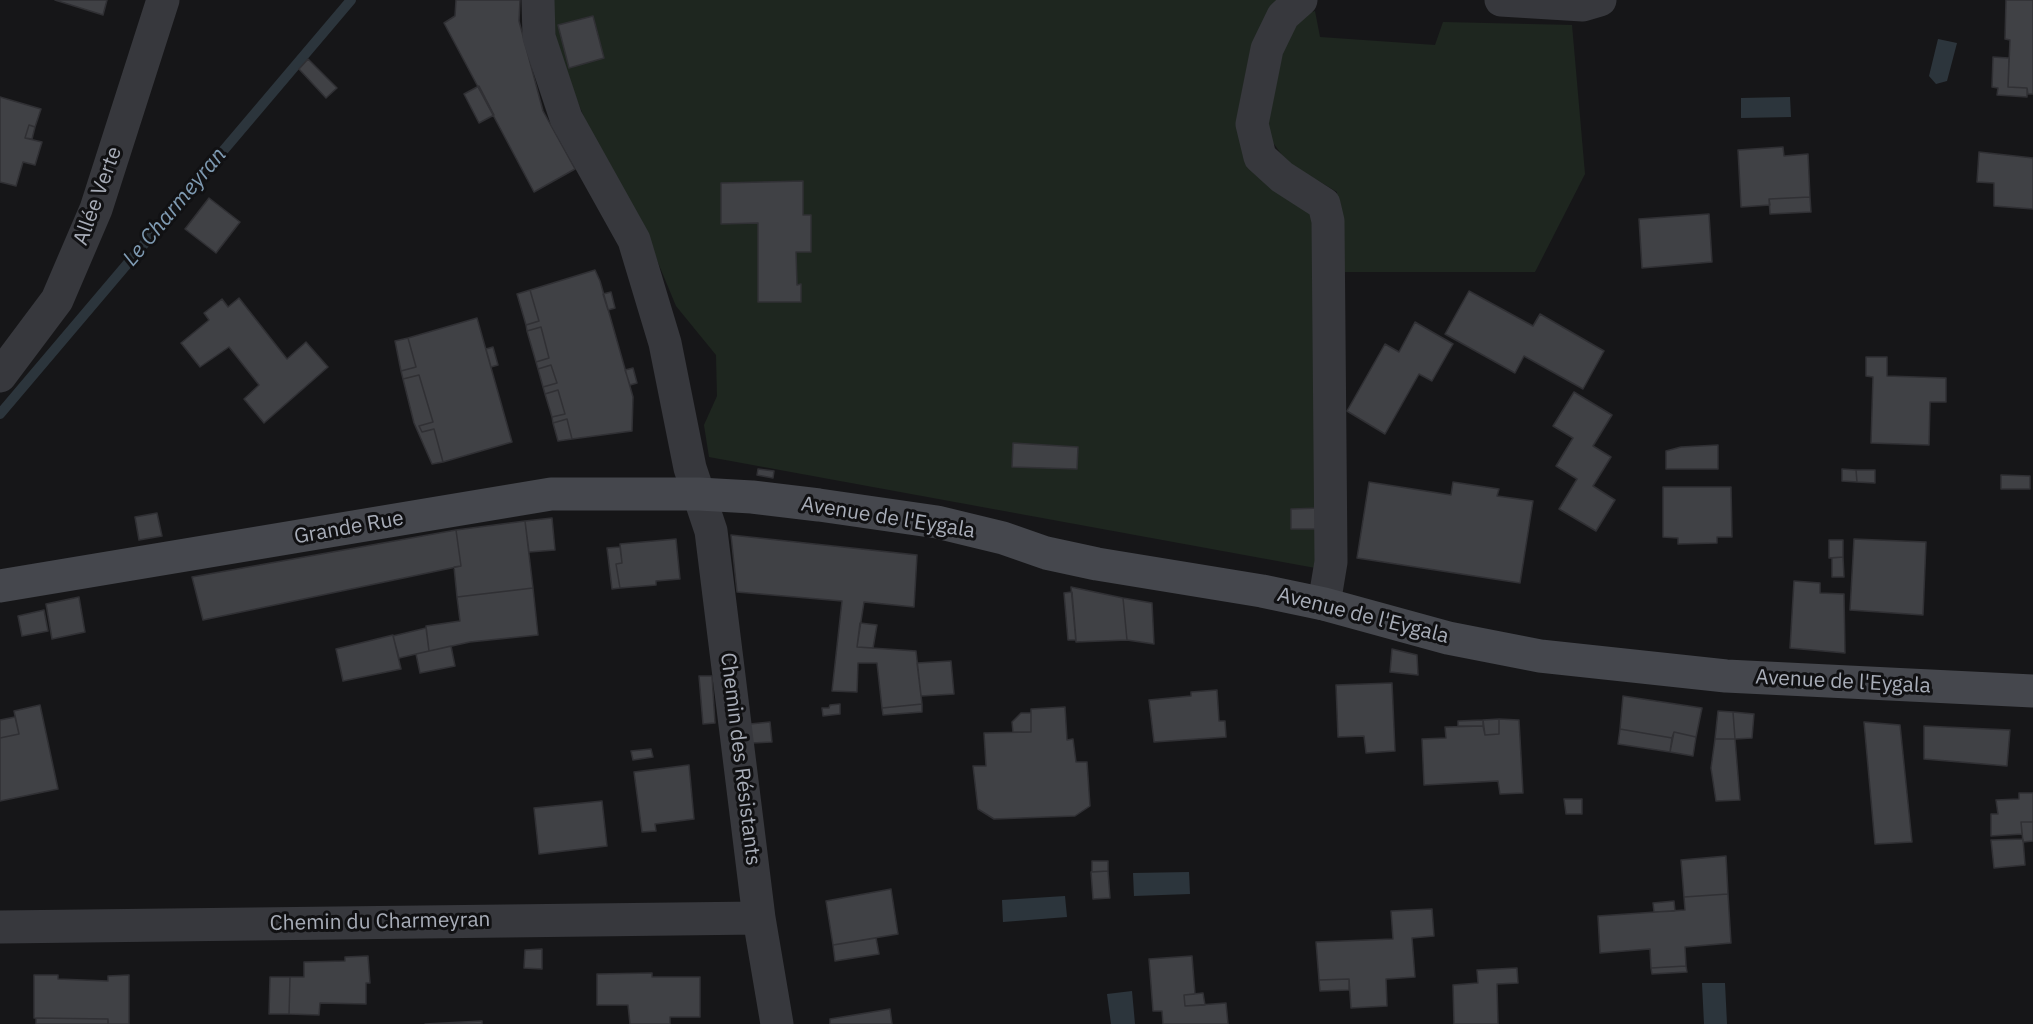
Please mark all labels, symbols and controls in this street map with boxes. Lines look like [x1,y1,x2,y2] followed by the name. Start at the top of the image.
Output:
[118,142,232,272] water label: Le Charmeyran
[69,143,127,249] street label: Allée Verte
[799,492,977,544] street label: Avenue de l'Eygala
[292,506,406,550] street label: Grande Rue
[1275,583,1451,649] street label: Avenue de l'Eygala
[714,651,766,867] street label: Chemin des Résistants
[1755,665,1931,699] street label: Avenue de l'Eygala
[269,907,491,937] street label: Chemin du Charmeyran

